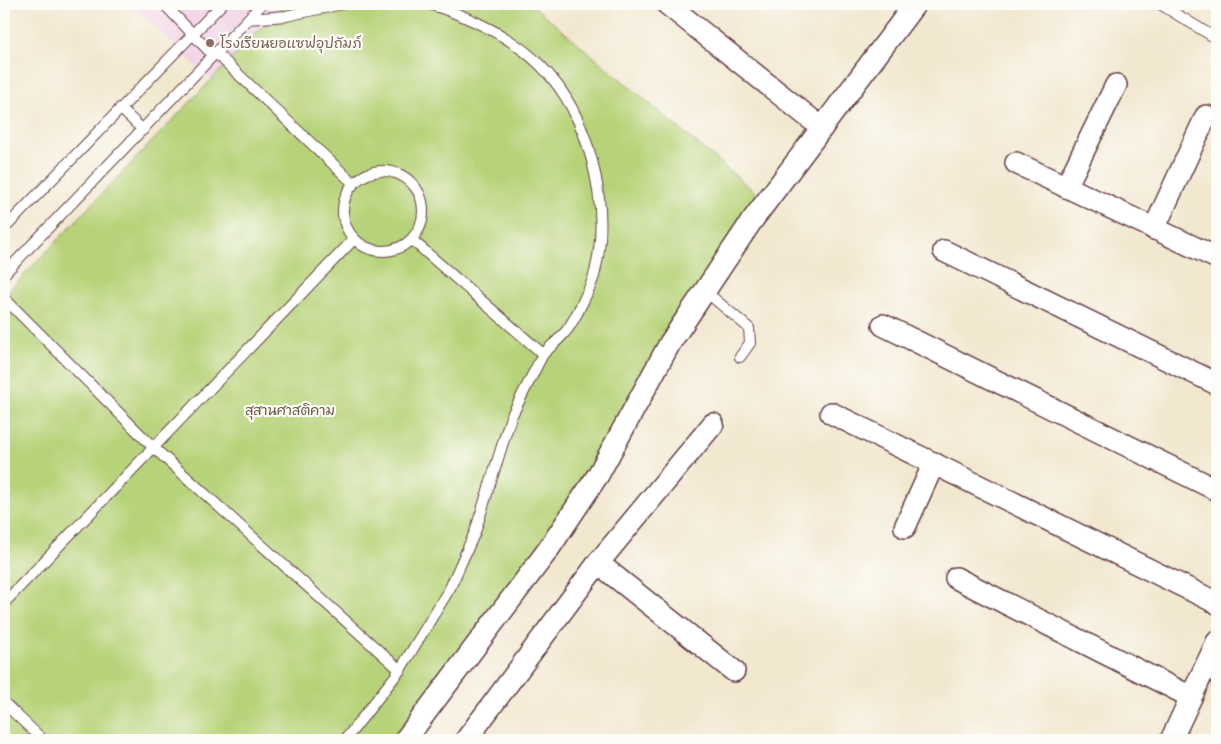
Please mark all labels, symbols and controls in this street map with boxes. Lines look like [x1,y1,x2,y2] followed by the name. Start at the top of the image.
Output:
[220,33,362,55] place label: โรงเรียนยอแซฟอุปถัมภ์
[204,37,216,49] marker: โรงเรียนยอแซฟอุปถัมภ์
[245,400,335,422] park label: สุสานศาสติคาม

